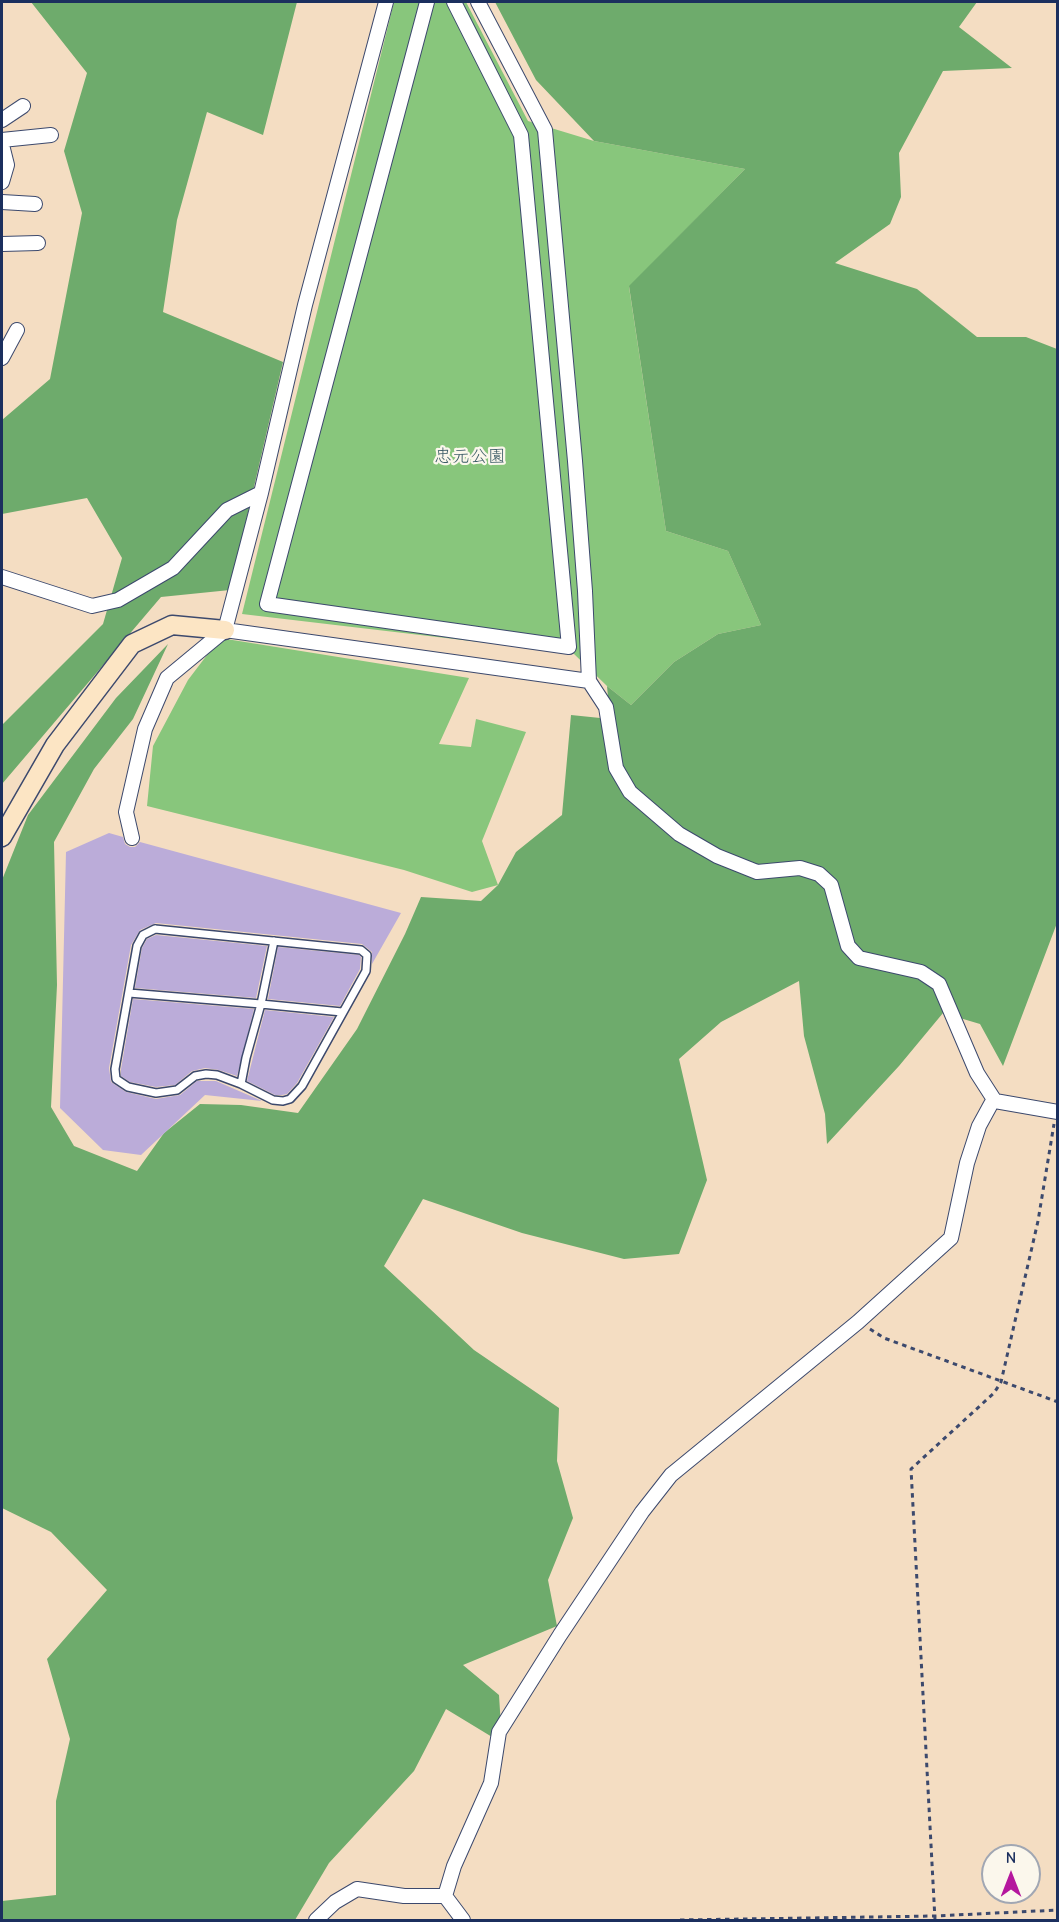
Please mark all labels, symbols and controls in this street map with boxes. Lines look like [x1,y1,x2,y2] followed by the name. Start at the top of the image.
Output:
[434,446,506,468] park label: 忠元公園
[981,1844,1041,1904] north arrow
[1006,1849,1016,1867] text: N

